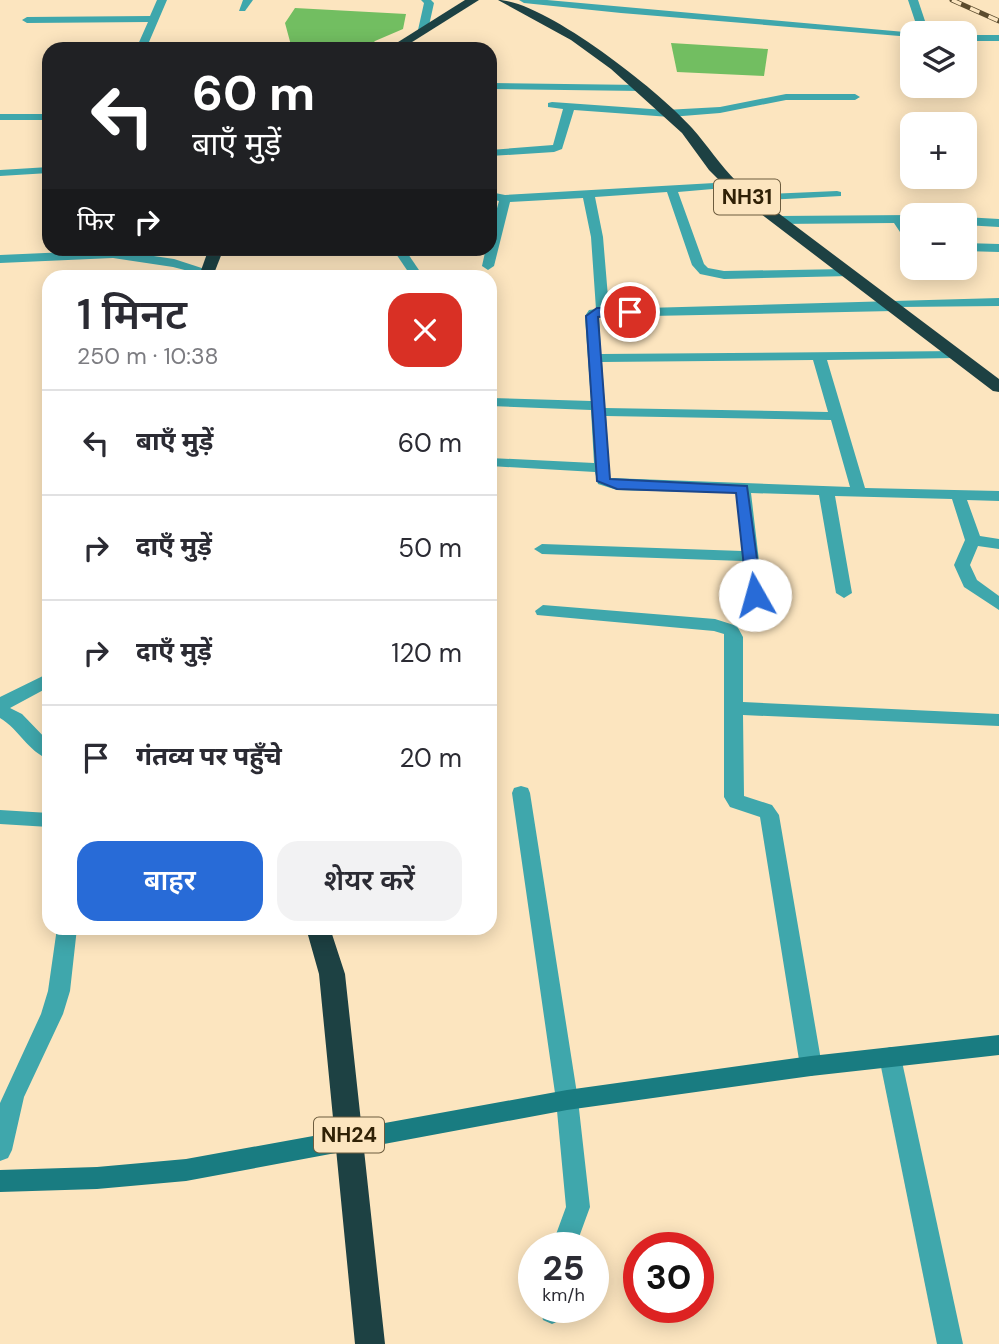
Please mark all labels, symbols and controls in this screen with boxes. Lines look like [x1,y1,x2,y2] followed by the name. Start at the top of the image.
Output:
[900,21,977,280] map controls
[900,21,977,98] button: layers
[192,61,315,125] text: 60 m
[77,70,168,161] icon: left
[900,112,977,189] button: +
[192,123,281,165] text: बाएँ मुड़ें
[714,180,780,214] road number: NH31
[128,203,166,241] icon: right
[900,203,977,280] button: −
[77,204,114,238] text: फिर
[600,282,660,342] pin
[77,287,187,342] text: 1 मिनट
[388,293,462,367] button: close
[611,293,649,331] icon: arrive
[77,341,219,371] text: 250 m · 10:38
[77,424,115,462] icon: left
[136,424,213,458] text: बाएँ मुड़ें
[398,426,462,460] text: 60 m
[77,529,115,567] icon: right
[136,529,212,563] text: दाएँ मुड़ें
[398,531,462,565] text: 50 m
[718,558,792,632] position arrow
[77,634,115,672] icon: right
[136,634,212,668] text: दाएँ मुड़ें
[391,636,462,670] text: 120 m
[77,739,115,777] icon: arrive
[136,739,282,773] text: गंतव्य पर पहुँचे
[399,741,462,775] text: 20 m
[77,841,263,921] button: बाहर
[277,841,462,921] button: शेयर करें
[314,1118,384,1152] road number: NH24
[623,1232,714,1323] speed limit sign: 30
[543,1245,584,1291] text: 25
[542,1283,585,1307] text: km/h

